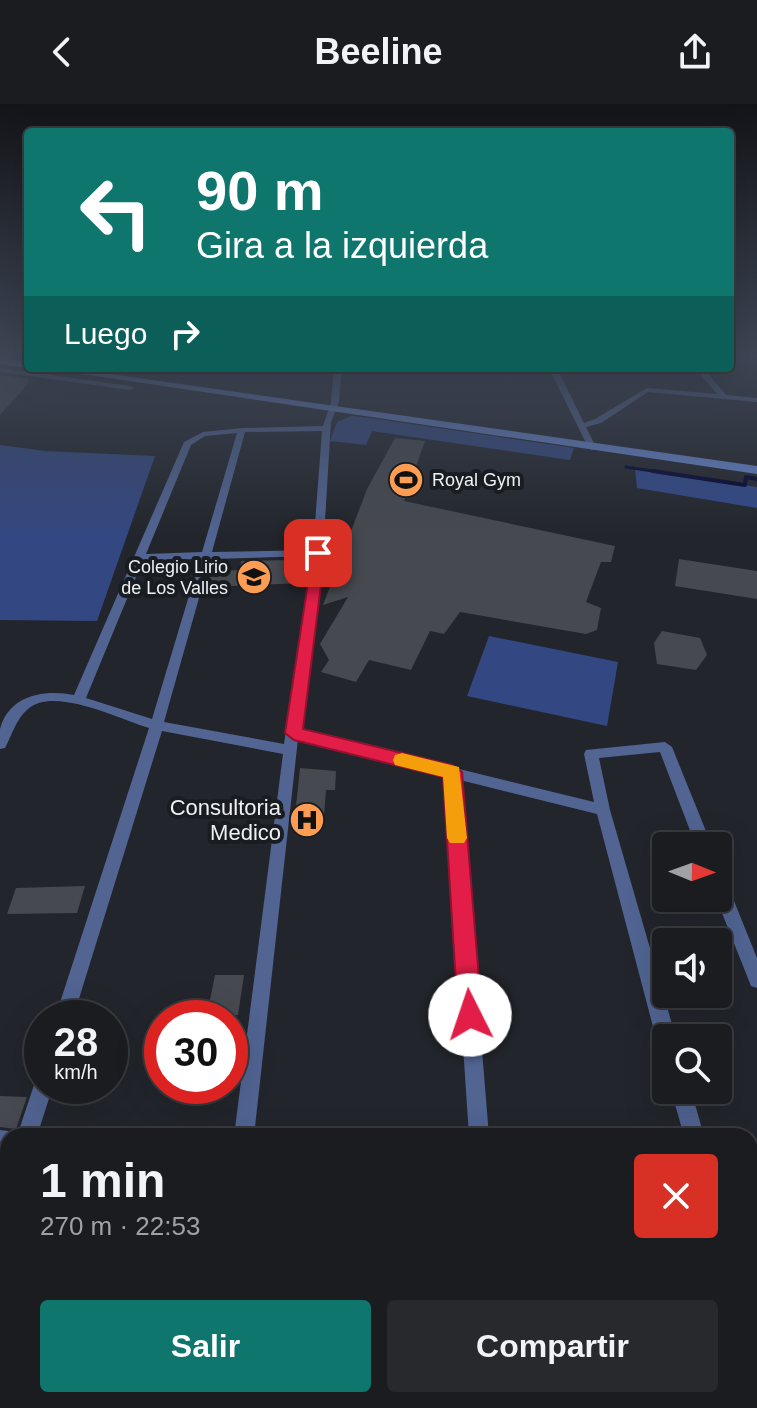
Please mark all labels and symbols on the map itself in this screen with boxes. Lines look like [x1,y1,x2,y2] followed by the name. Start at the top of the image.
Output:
[387,461,425,499] sports icon: Royal Gym
[432,470,521,490] place label: Royal Gym
[284,519,352,587] pin
[121,557,228,598] place label: Colegio Lirio de Los Valles
[235,558,273,596] school or university icon: Colegio Lirio de Los Valles
[170,795,282,845] place label: Consultoria Medico
[288,801,326,839] hospital icon: Consultoria Medico
[652,832,732,912] north arrow
[428,973,512,1057] position arrow
[144,1000,248,1104] speed limit sign: 30

